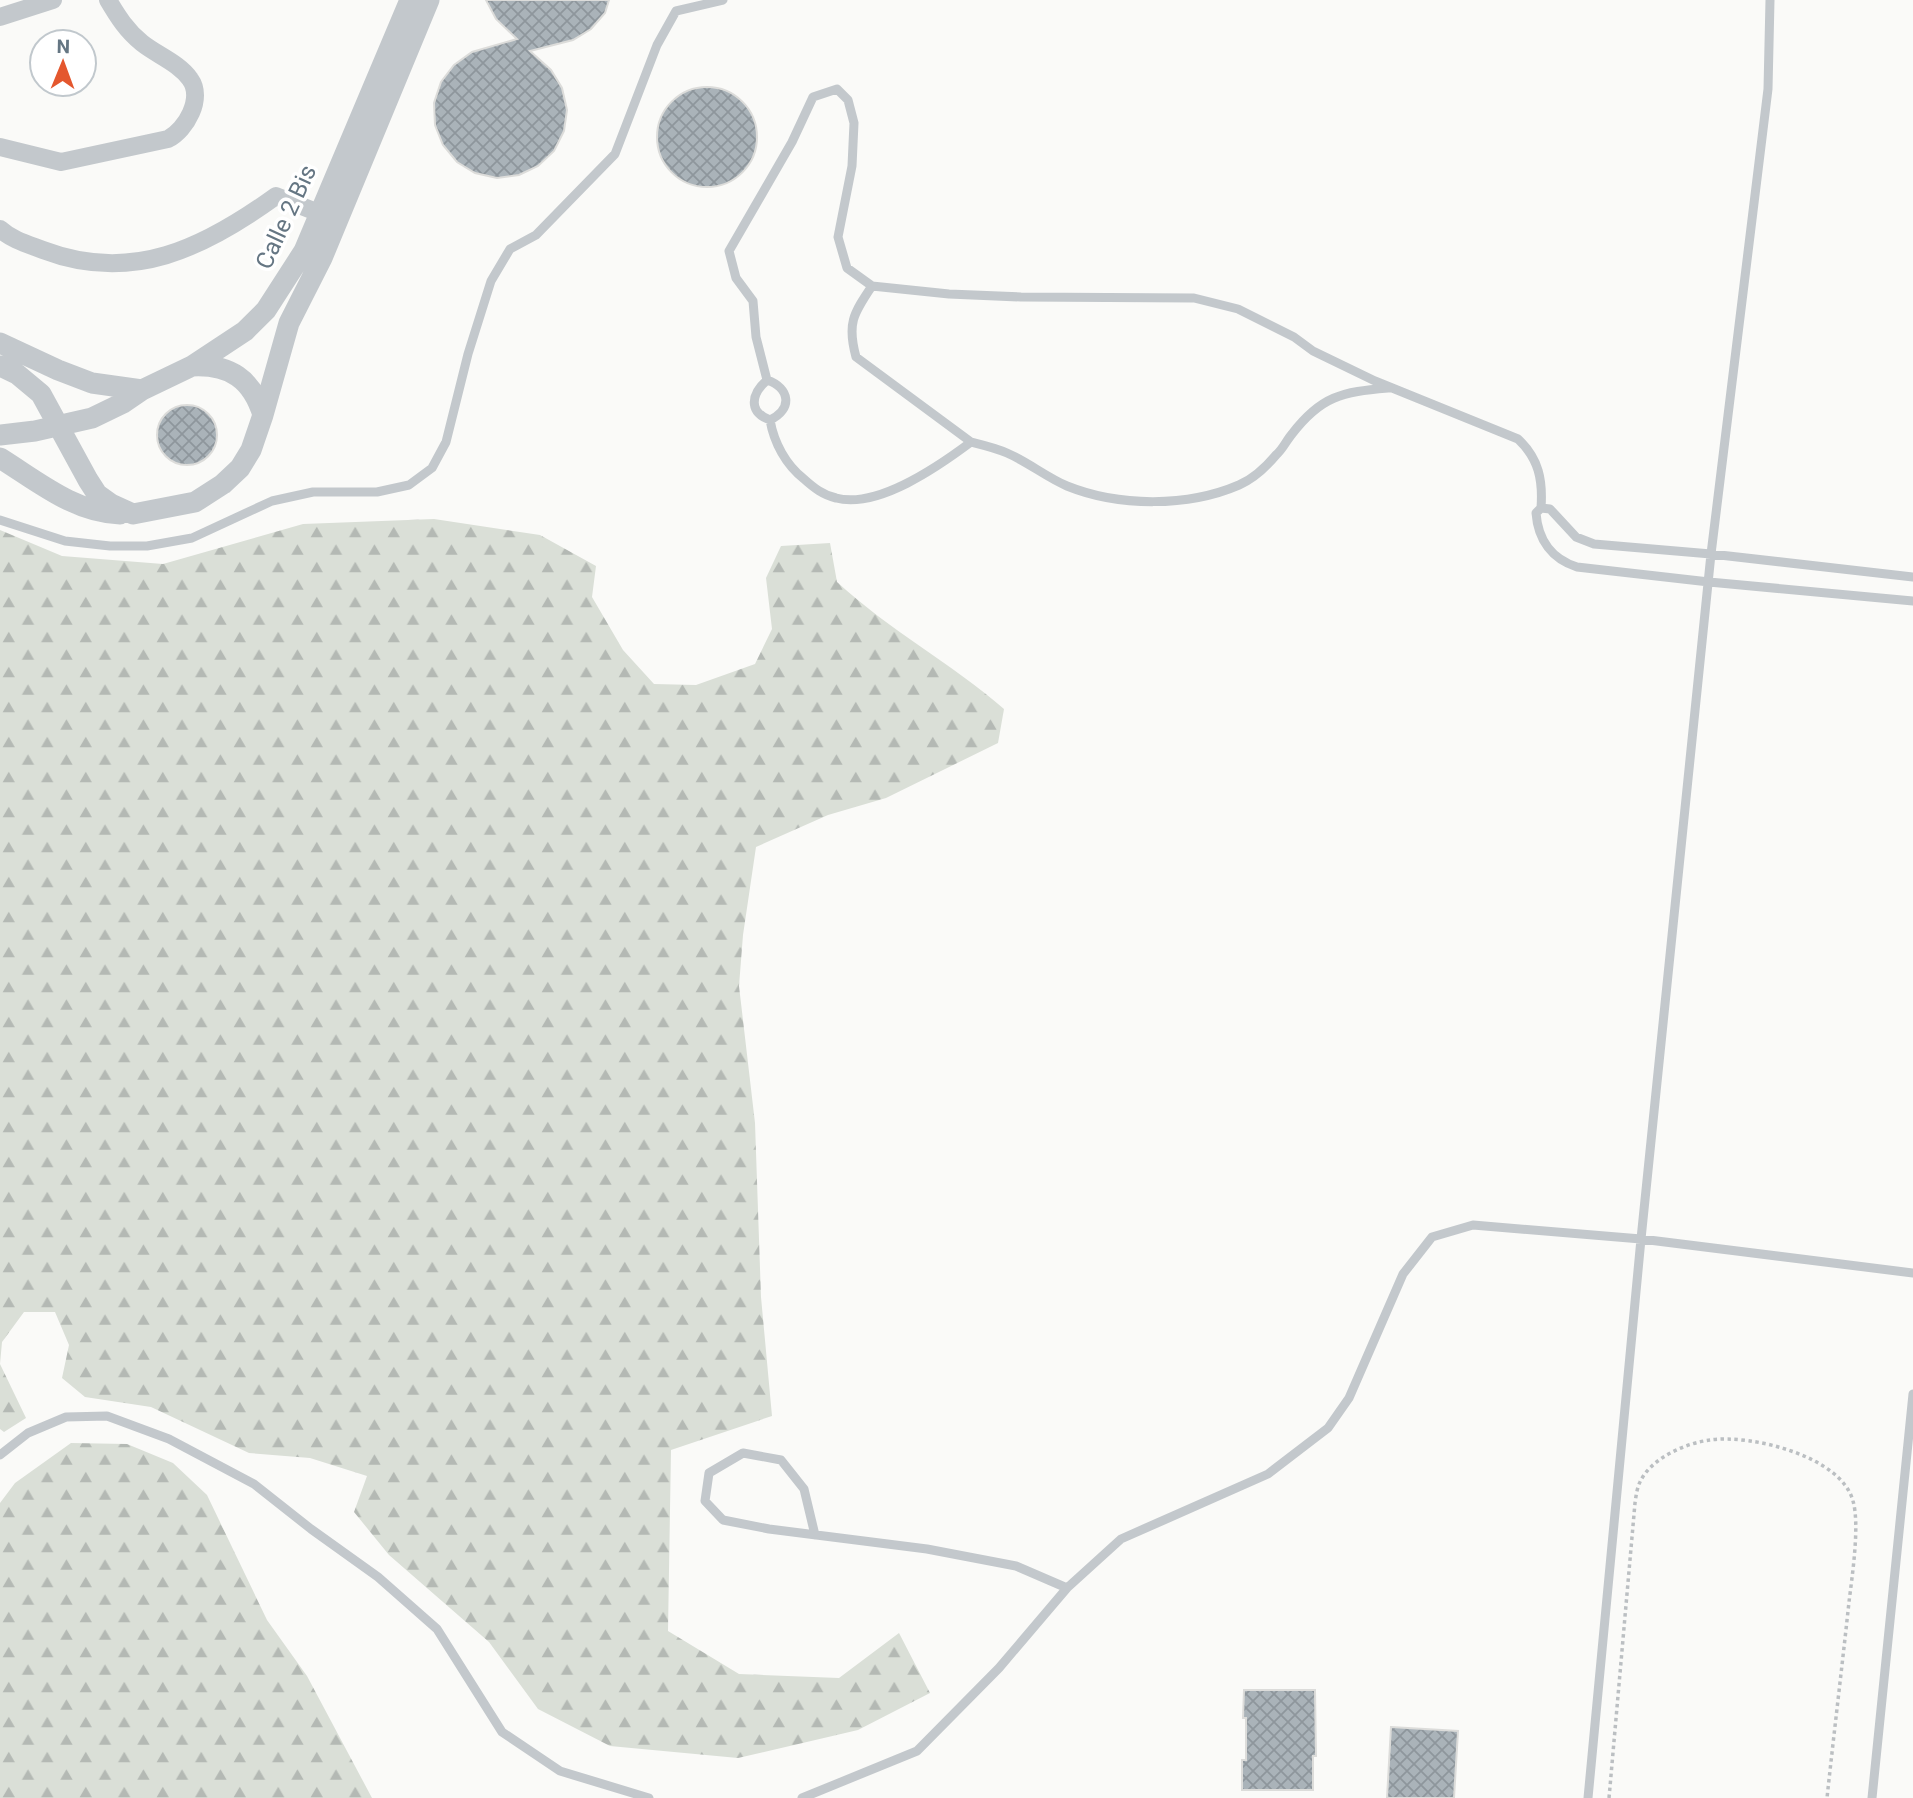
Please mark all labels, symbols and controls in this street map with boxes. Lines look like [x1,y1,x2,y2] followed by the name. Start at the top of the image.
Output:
[28,28,98,98] north arrow
[56,35,70,58] text: N
[250,160,322,274] street label: Calle 2 Bis

